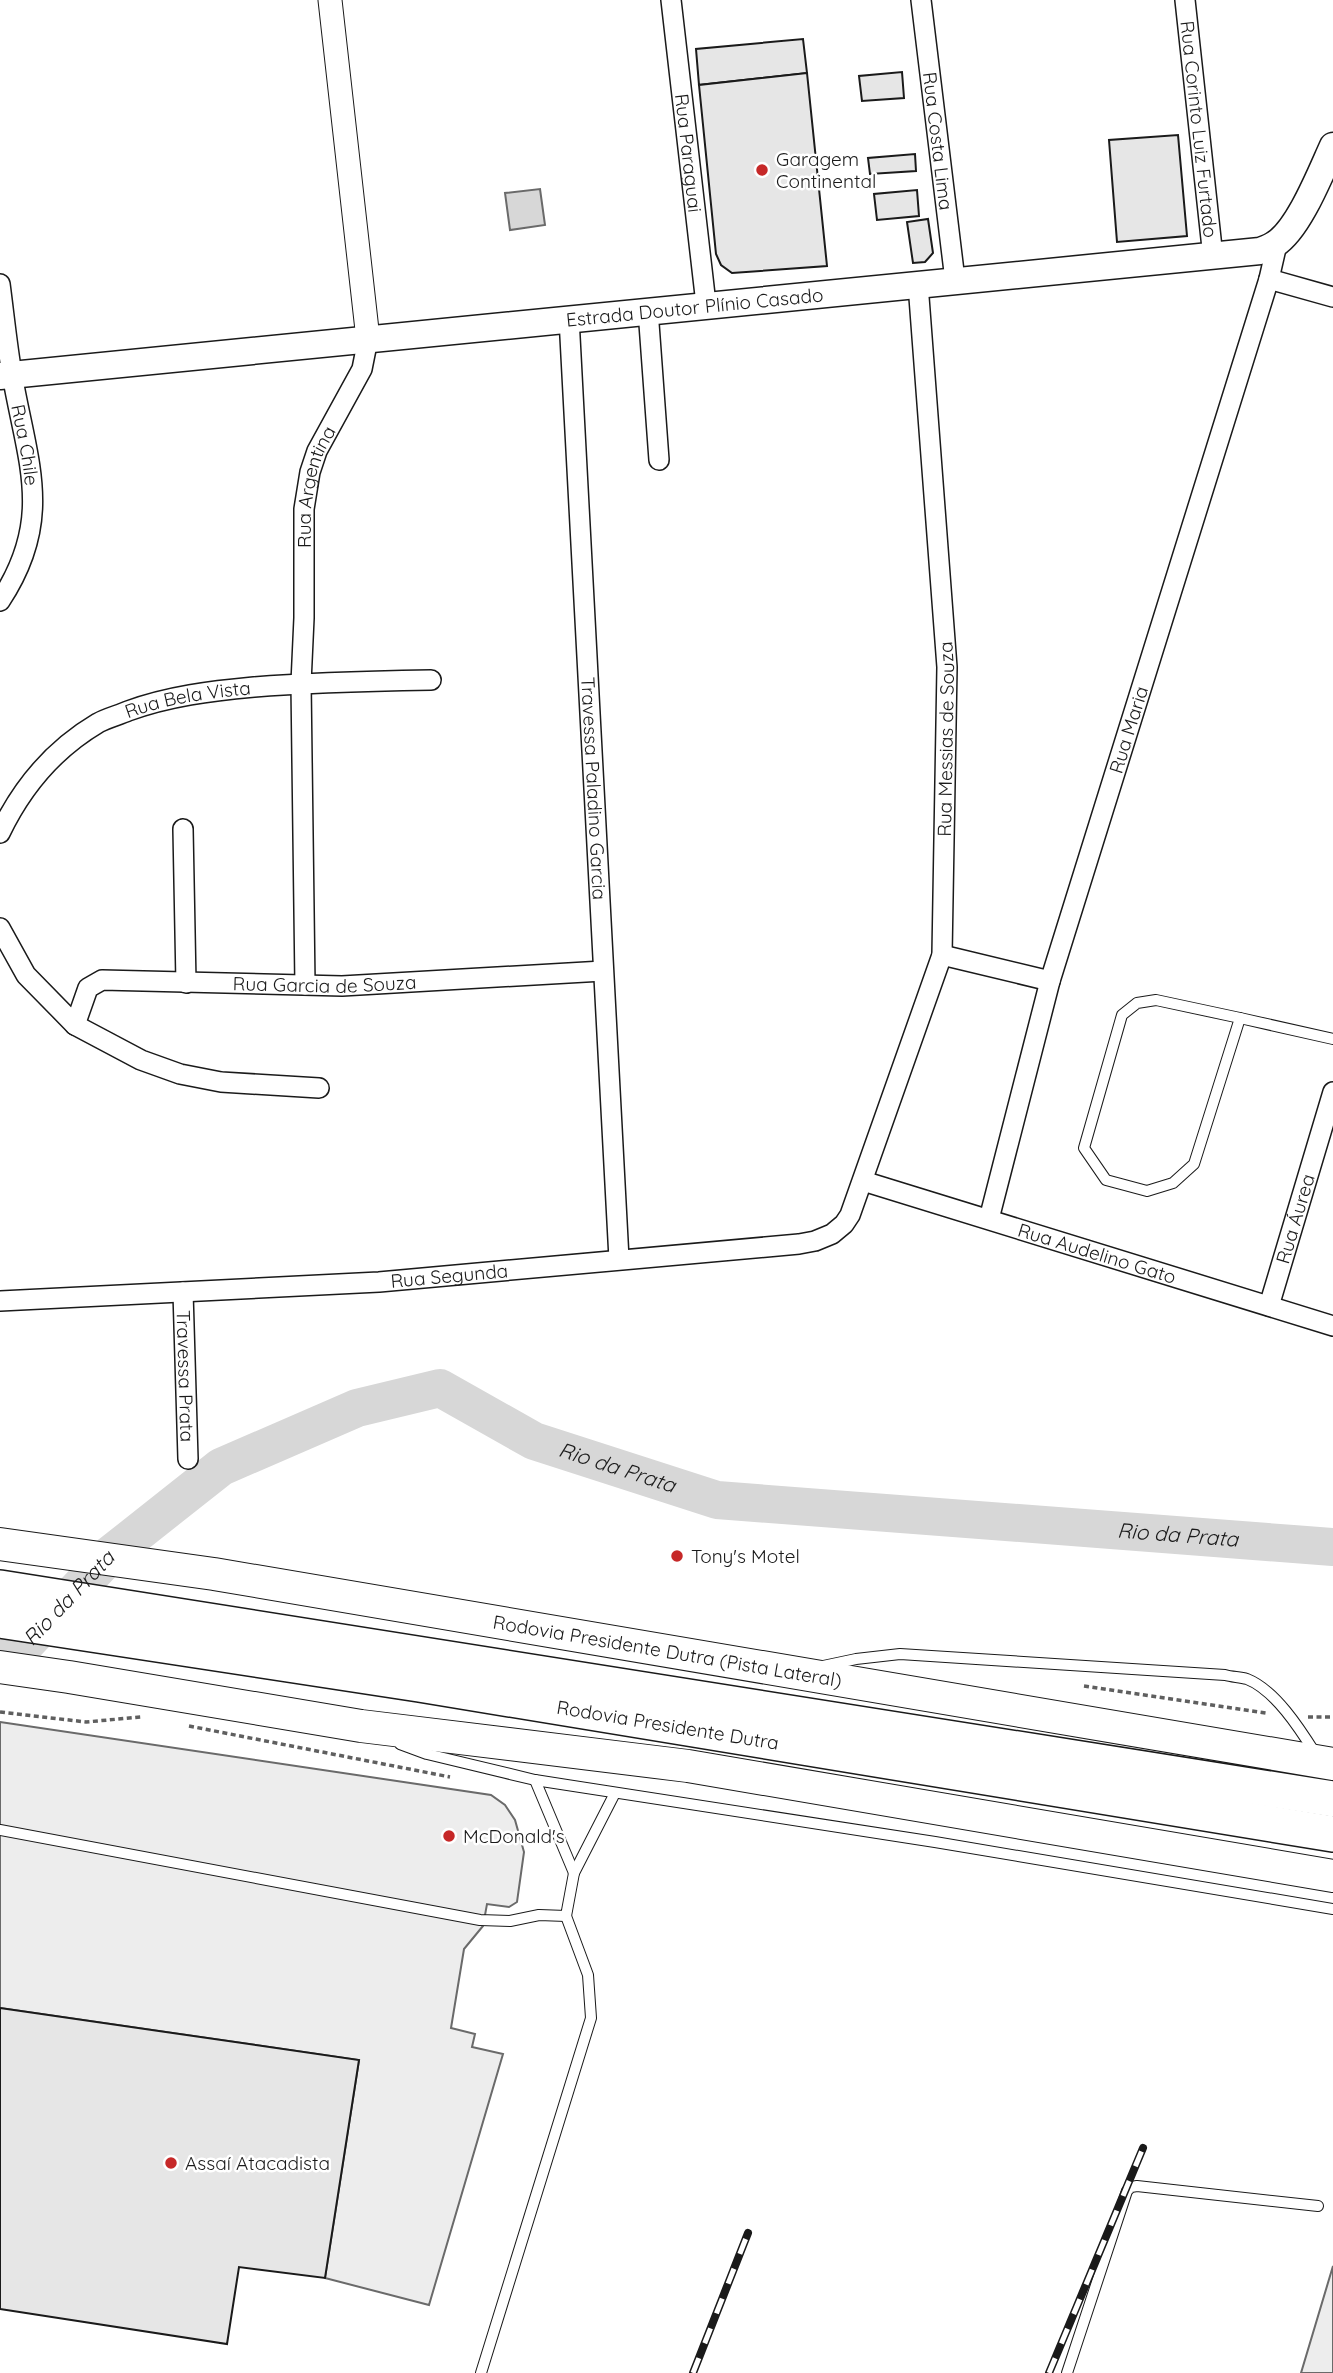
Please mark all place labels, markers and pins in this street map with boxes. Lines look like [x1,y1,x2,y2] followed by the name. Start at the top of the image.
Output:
[776,147,876,193] place label: Garagem Continental
[754,162,770,178] marker: Garagem Continental
[691,1544,800,1568] place label: Tony's Motel
[669,1548,685,1564] marker: Tony's Motel
[463,1824,565,1848] place label: McDonald's
[441,1828,457,1844] marker: McDonald's
[185,2151,330,2175] place label: Assaí Atacadista
[163,2155,179,2171] marker: Assaí Atacadista

